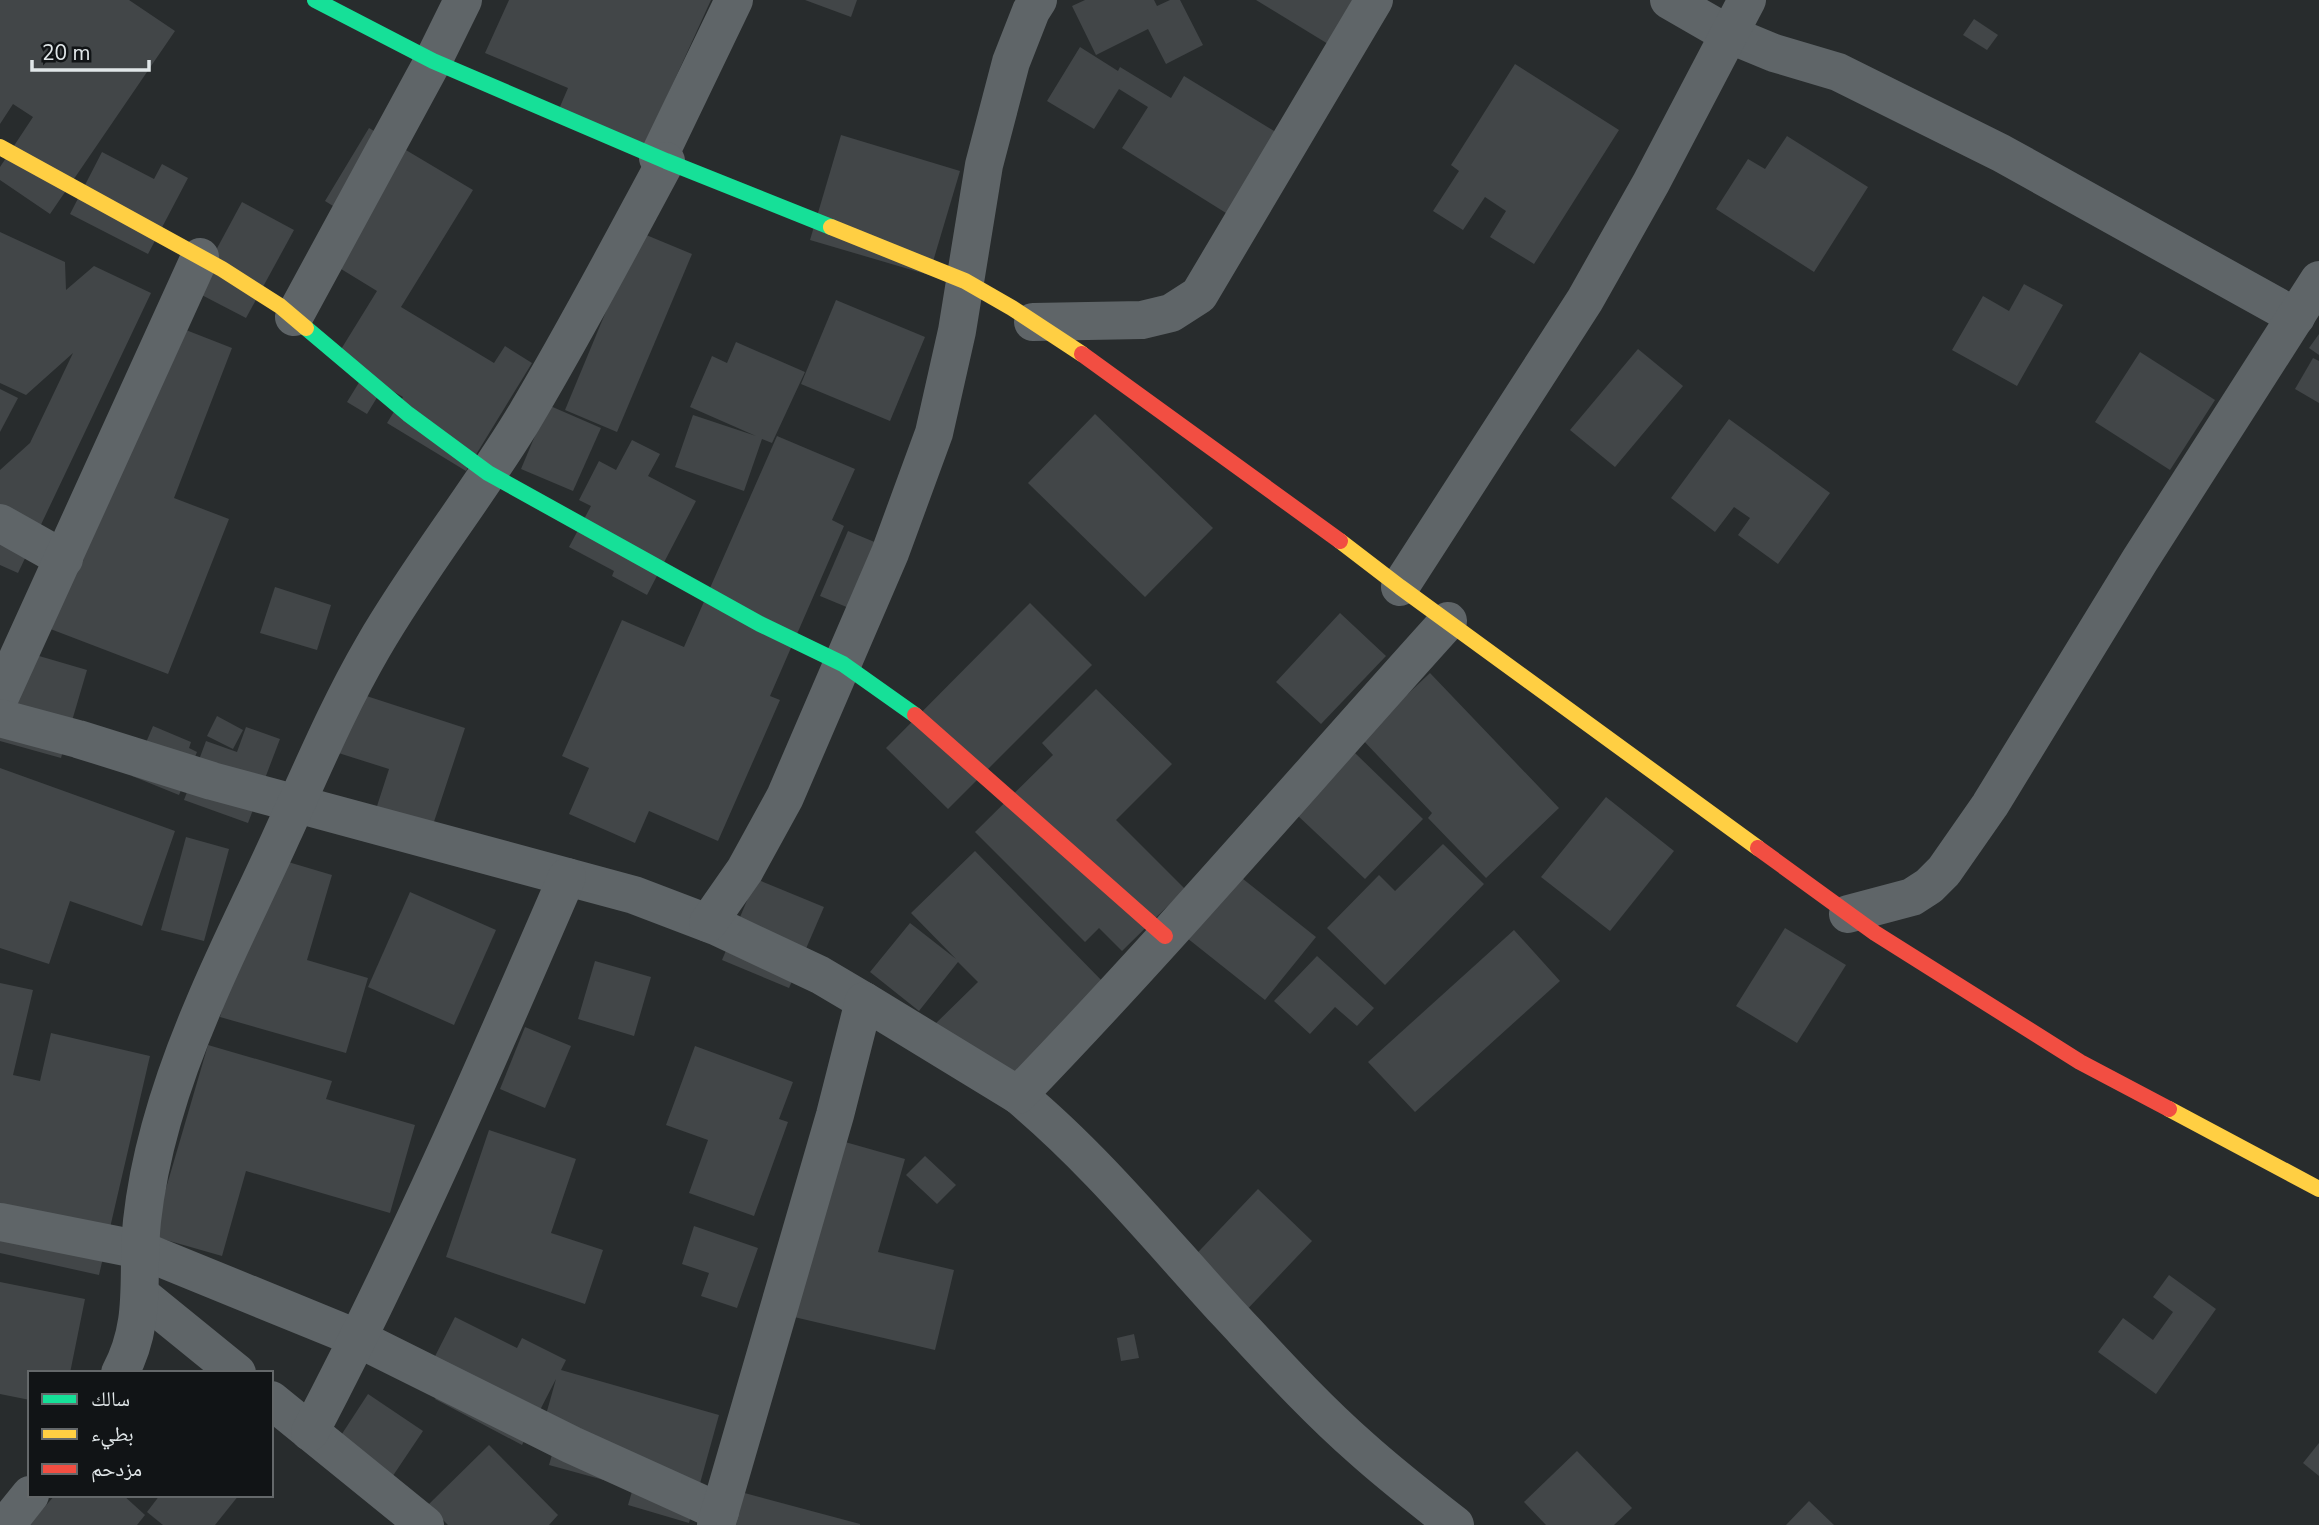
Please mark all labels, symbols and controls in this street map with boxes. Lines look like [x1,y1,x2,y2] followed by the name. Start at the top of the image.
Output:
[32,28,149,72] scale bar
[42,39,91,67] text: 20 m
[28,1371,273,1497] legend
[91,1385,130,1413] text: سالك
[91,1420,134,1450] text: بطيء
[91,1455,142,1483] text: مزدحم

